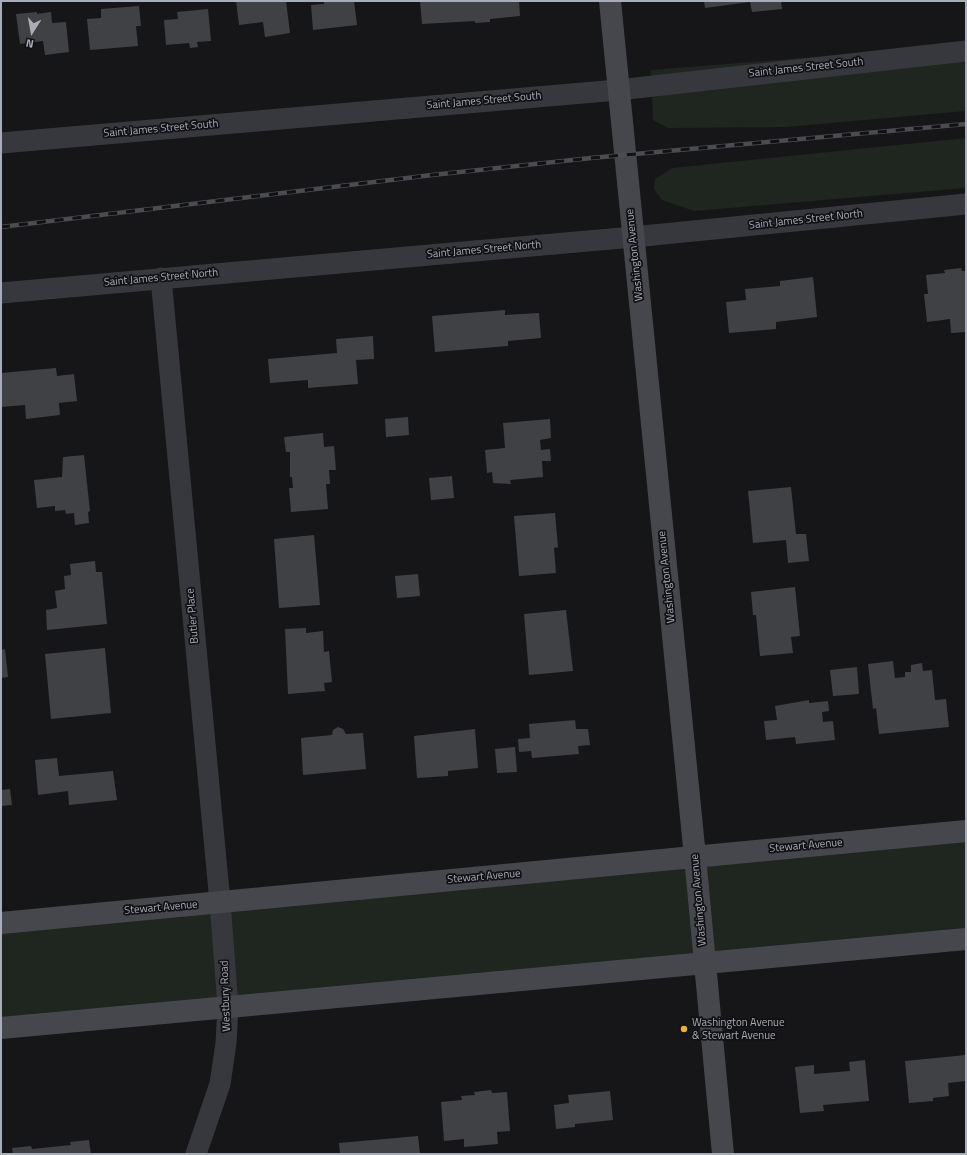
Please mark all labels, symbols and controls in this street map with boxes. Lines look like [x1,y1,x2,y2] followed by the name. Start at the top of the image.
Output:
[12,12,52,52] north arrow
[24,35,35,52] text: N
[748,55,864,81] street label: Saint James Street South
[426,89,542,113] street label: Saint James Street South
[103,117,219,141] street label: Saint James Street South
[748,207,864,233] street label: Saint James Street North
[624,208,646,302] street label: Washington Avenue
[426,238,542,262] street label: Saint James Street North
[103,266,219,290] street label: Saint James Street North
[656,530,678,624] street label: Washington Avenue
[184,588,202,644] street label: Butler Place
[769,836,843,856] street label: Stewart Avenue
[688,853,710,947] street label: Washington Avenue
[447,867,521,887] street label: Stewart Avenue
[124,898,198,918] street label: Stewart Avenue
[218,960,234,1032] street label: Westbury Road
[692,1016,784,1042] place label: Washington Avenue & Stewart Avenue
[679,1024,689,1034] marker: Washington Avenue & Stewart Avenue

